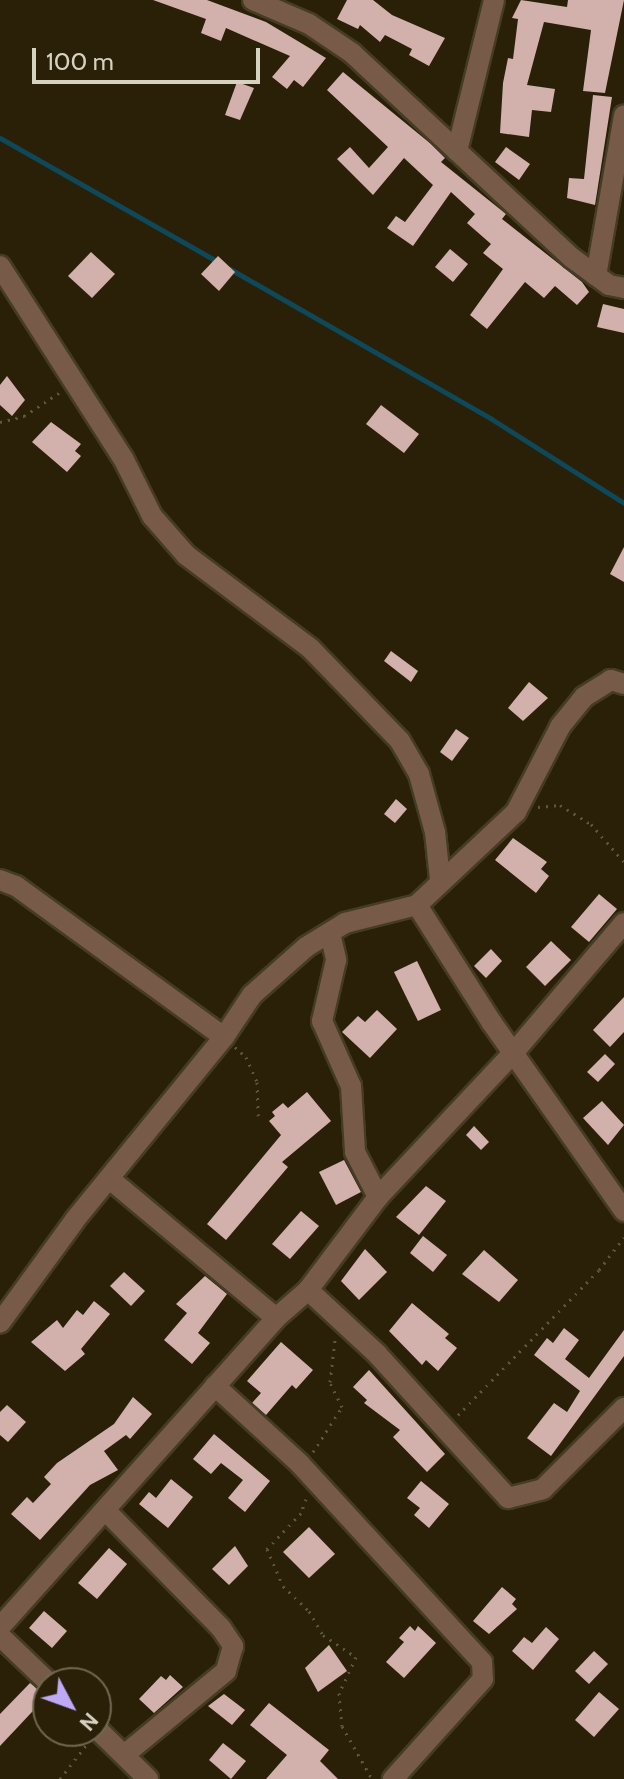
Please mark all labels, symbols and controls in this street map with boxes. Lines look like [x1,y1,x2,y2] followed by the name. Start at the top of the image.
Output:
[36,32,264,82] scale bar
[46,47,114,76] text: 100 m
[32,1667,112,1747] north arrow
[74,1707,104,1736] text: N

